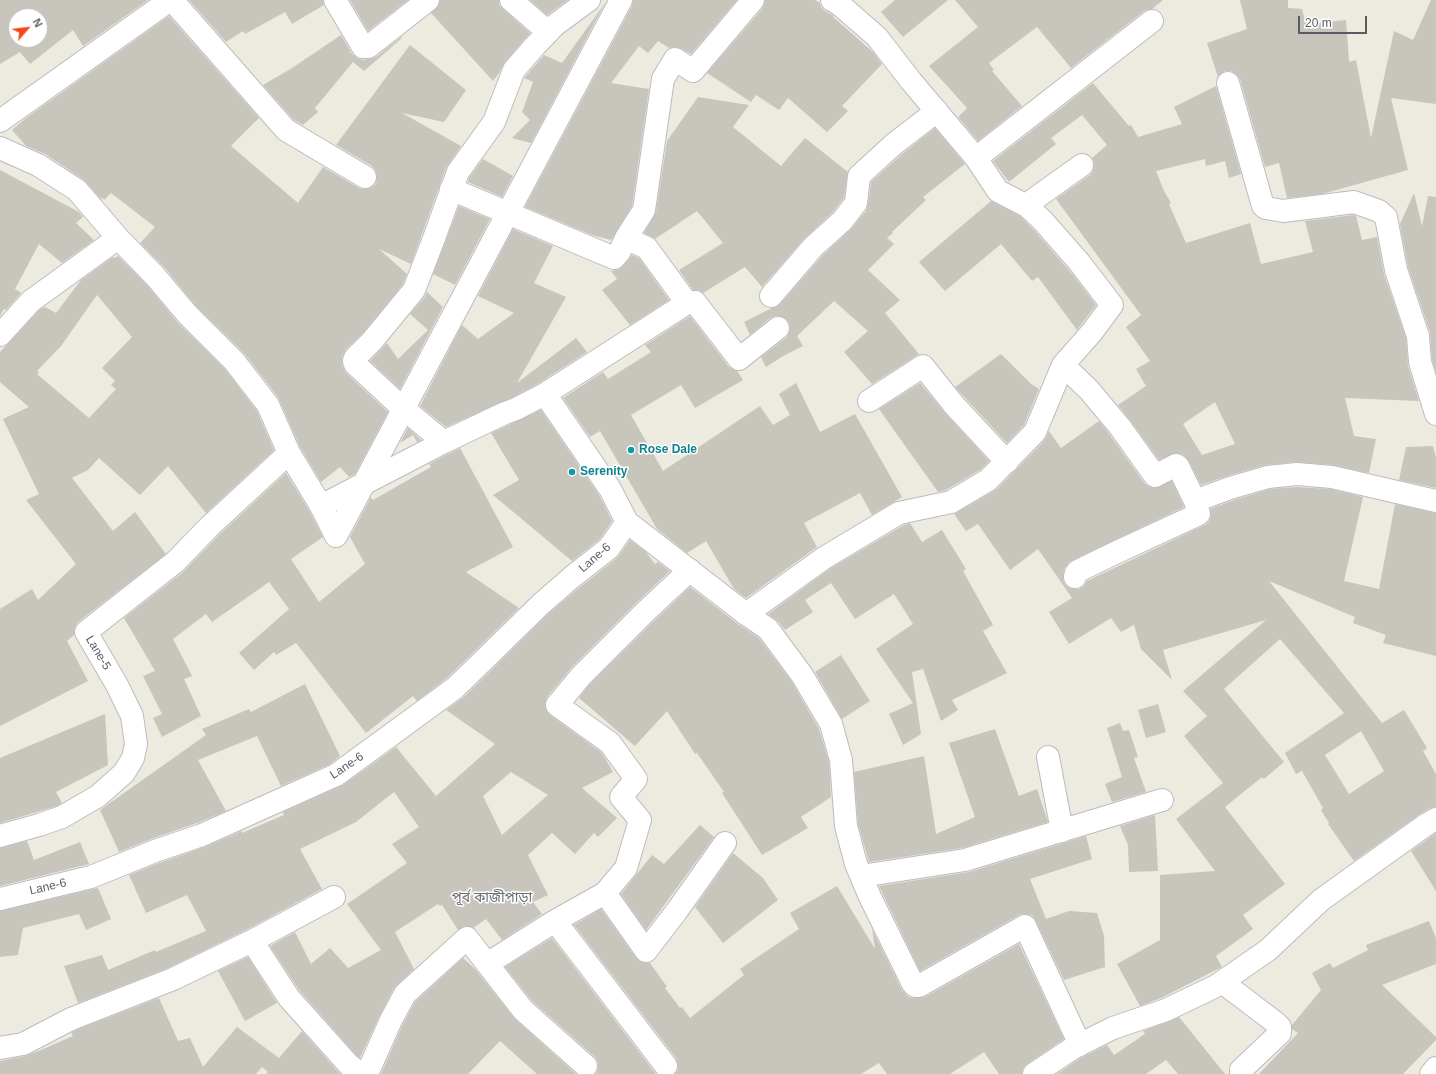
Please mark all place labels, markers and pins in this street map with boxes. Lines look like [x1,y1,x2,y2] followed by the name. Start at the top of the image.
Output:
[639,443,697,457] place label: Rose Dale
[626,445,636,455] marker: Rose Dale
[580,465,627,479] place label: Serenity
[567,467,577,477] marker: Serenity

